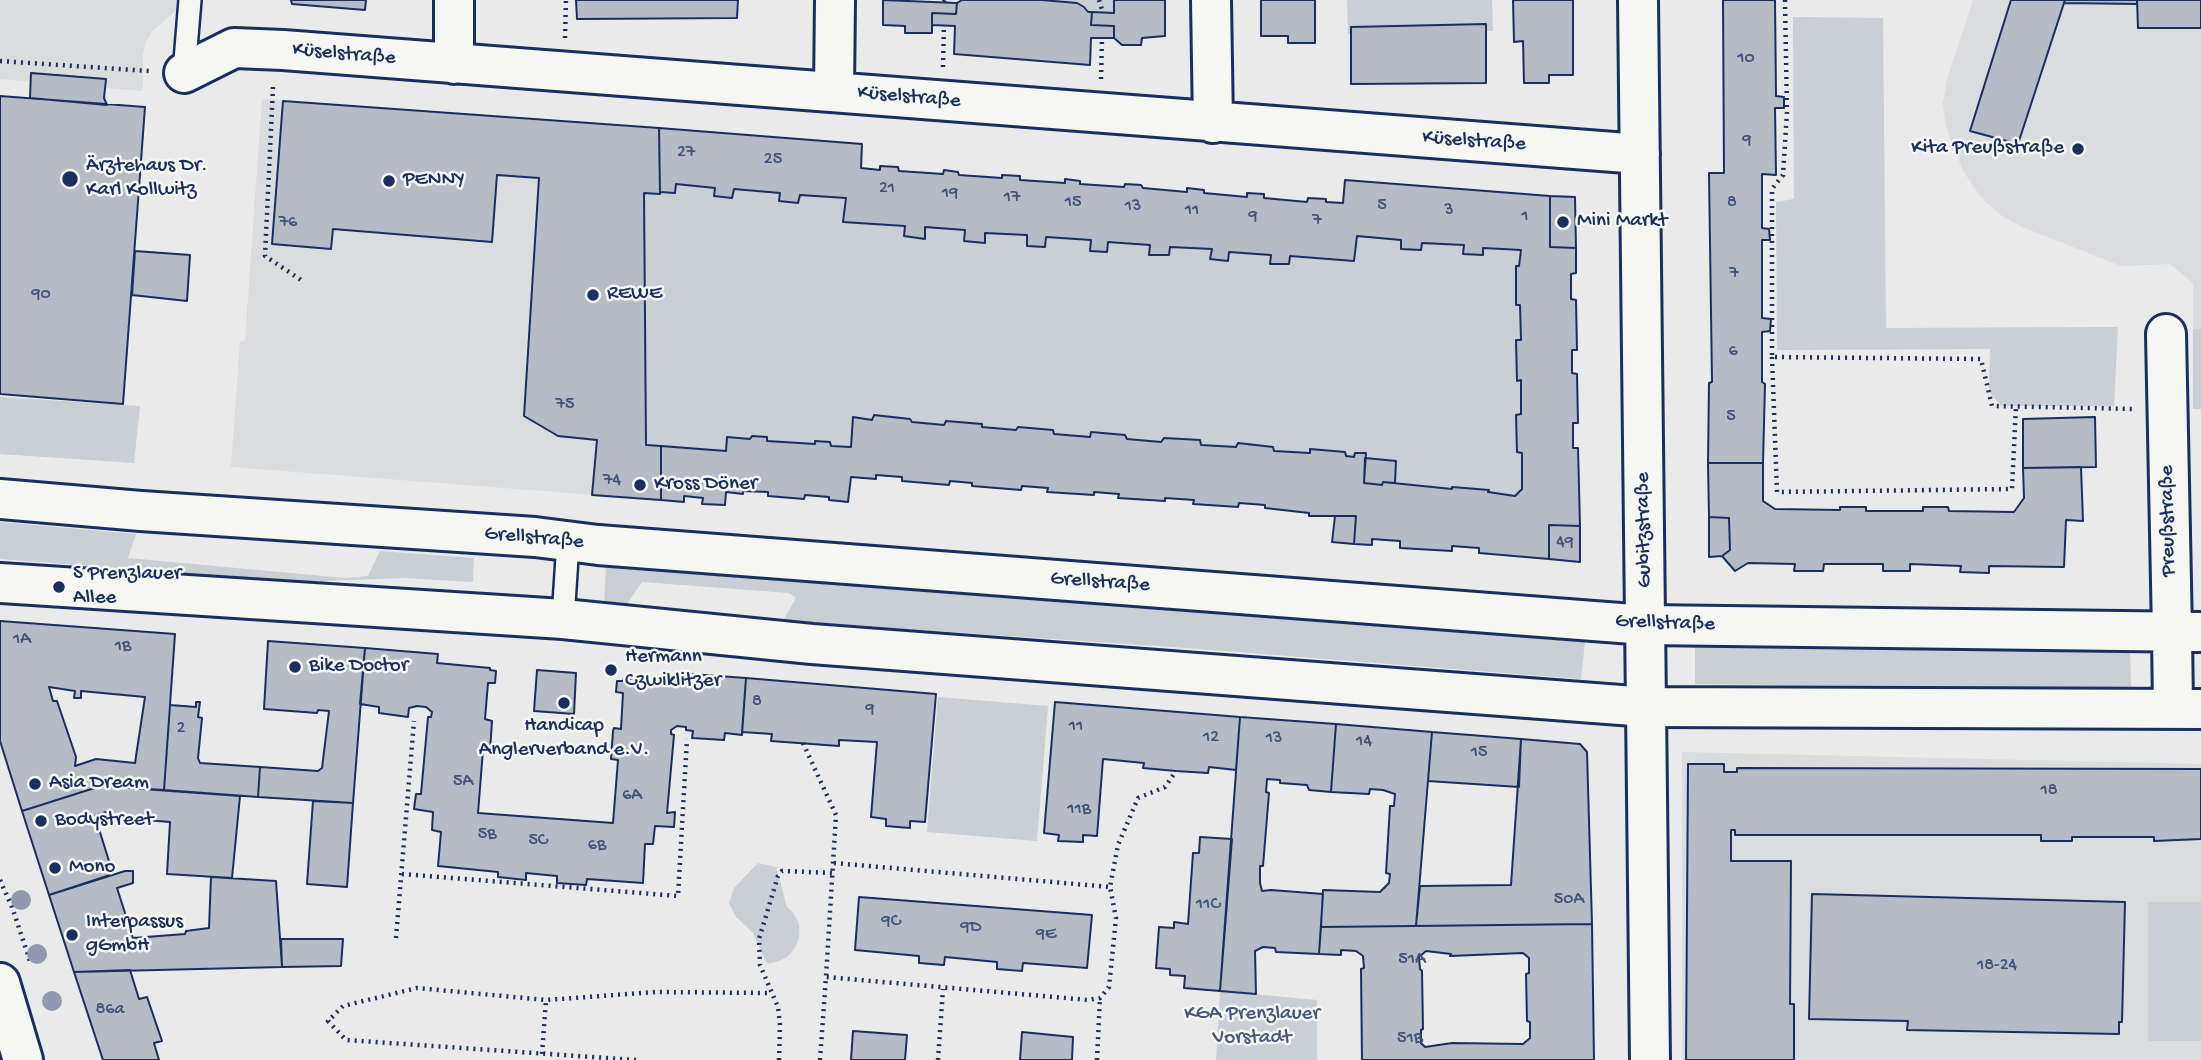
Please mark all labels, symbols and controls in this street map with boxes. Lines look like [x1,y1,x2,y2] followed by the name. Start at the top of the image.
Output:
[291,38,397,72] street label: Küselstraße
[1737,48,1755,70] house number: 10
[856,81,962,115] street label: Küselstraße
[1421,126,1527,158] street label: Küselstraße
[1742,130,1752,152] house number: 9
[1911,136,2064,162] place label: Kita Preußstraße
[2070,141,2086,157] marker: Kita Preußstraße
[677,142,695,164] house number: 27
[764,149,782,171] house number: 25
[86,154,208,204] place label: Ärztehaus Dr. Karl Kollwitz
[403,168,465,194] place label: PENNY
[60,169,80,189] marker: Ärztehaus Dr. Karl Kollwitz
[381,173,397,189] marker: PENNY
[879,178,895,200] house number: 21
[942,183,958,205] house number: 19
[1004,187,1020,209] house number: 17
[1065,192,1081,214] house number: 15
[1727,192,1737,214] house number: 8
[1377,195,1387,217] house number: 5
[1125,196,1141,218] house number: 13
[1185,200,1199,222] house number: 11
[1444,200,1454,222] house number: 3
[1248,206,1258,228] house number: 9
[1521,206,1529,228] house number: 1
[1577,209,1667,235] place label: Mini Markt
[1312,210,1322,232] house number: 7
[279,212,297,234] house number: 76
[1555,214,1571,230] marker: Mini Markt
[1729,263,1739,285] house number: 7
[607,282,662,308] place label: REWE
[31,284,51,306] house number: 90
[585,287,601,303] marker: REWE
[1728,341,1738,363] house number: 6
[556,394,574,416] house number: 75
[1726,406,1736,428] house number: 5
[2155,465,2183,577] street label: Preußstraße
[603,470,621,492] house number: 74
[654,472,757,498] place label: Kross Döner
[1631,472,1659,588] street label: Gubitzstraße
[632,477,648,493] marker: Kross Döner
[483,522,585,556] street label: Grellstraße
[1556,532,1574,554] house number: 49
[73,562,181,612] place label: S Prenzlauer Allee
[1049,567,1151,599] street label: Grellstraße
[51,579,67,595] marker: S Prenzlauer Allee
[1615,610,1715,638] street label: Grellstraße
[13,629,31,651] house number: 1A
[115,636,131,658] house number: 1B
[625,645,721,695] place label: Hermann Czwiklitzer
[309,654,408,680] place label: Bike Doctor
[287,659,303,675] marker: Bike Doctor
[603,662,619,678] marker: Hermann Czwiklitzer
[752,691,762,713] house number: 8
[556,695,572,711] marker: Handicap Anglerverband e.V.
[865,699,875,721] house number: 9
[479,714,649,764] place label: Handicap Anglerverband e.V.
[1069,716,1083,738] house number: 11
[177,718,185,740] house number: 2
[1203,727,1219,749] house number: 12
[1266,728,1282,750] house number: 13
[1356,731,1372,753] house number: 14
[1471,742,1487,764] house number: 15
[49,771,149,797] place label: Asia Dream
[453,771,473,793] house number: 5A
[27,776,43,792] marker: Asia Dream
[2040,780,2058,802] house number: 18
[622,785,642,807] house number: 6A
[1067,799,1091,821] house number: 11B
[55,808,153,834] place label: Bodystreet
[33,813,49,829] marker: Bodystreet
[478,824,496,846] house number: 5B
[528,830,548,852] house number: 5C
[588,835,606,857] house number: 6B
[69,855,115,881] place label: Mono
[47,860,63,876] marker: Mono
[1554,889,1584,911] house number: 50A
[1196,894,1220,916] house number: 11C
[86,910,183,960] place label: Interpassus gGmbH
[882,911,900,933] house number: 9C
[961,917,981,939] house number: 9D
[1036,924,1056,946] house number: 9E
[64,927,80,943] marker: Interpassus gGmbH
[1398,949,1426,971] house number: 51A
[1977,955,2017,977] house number: 18-24
[96,999,124,1021] house number: 86a
[1184,1002,1320,1052] park label: KGA Prenzlauer Vorstadt
[1397,1028,1423,1050] house number: 51B

